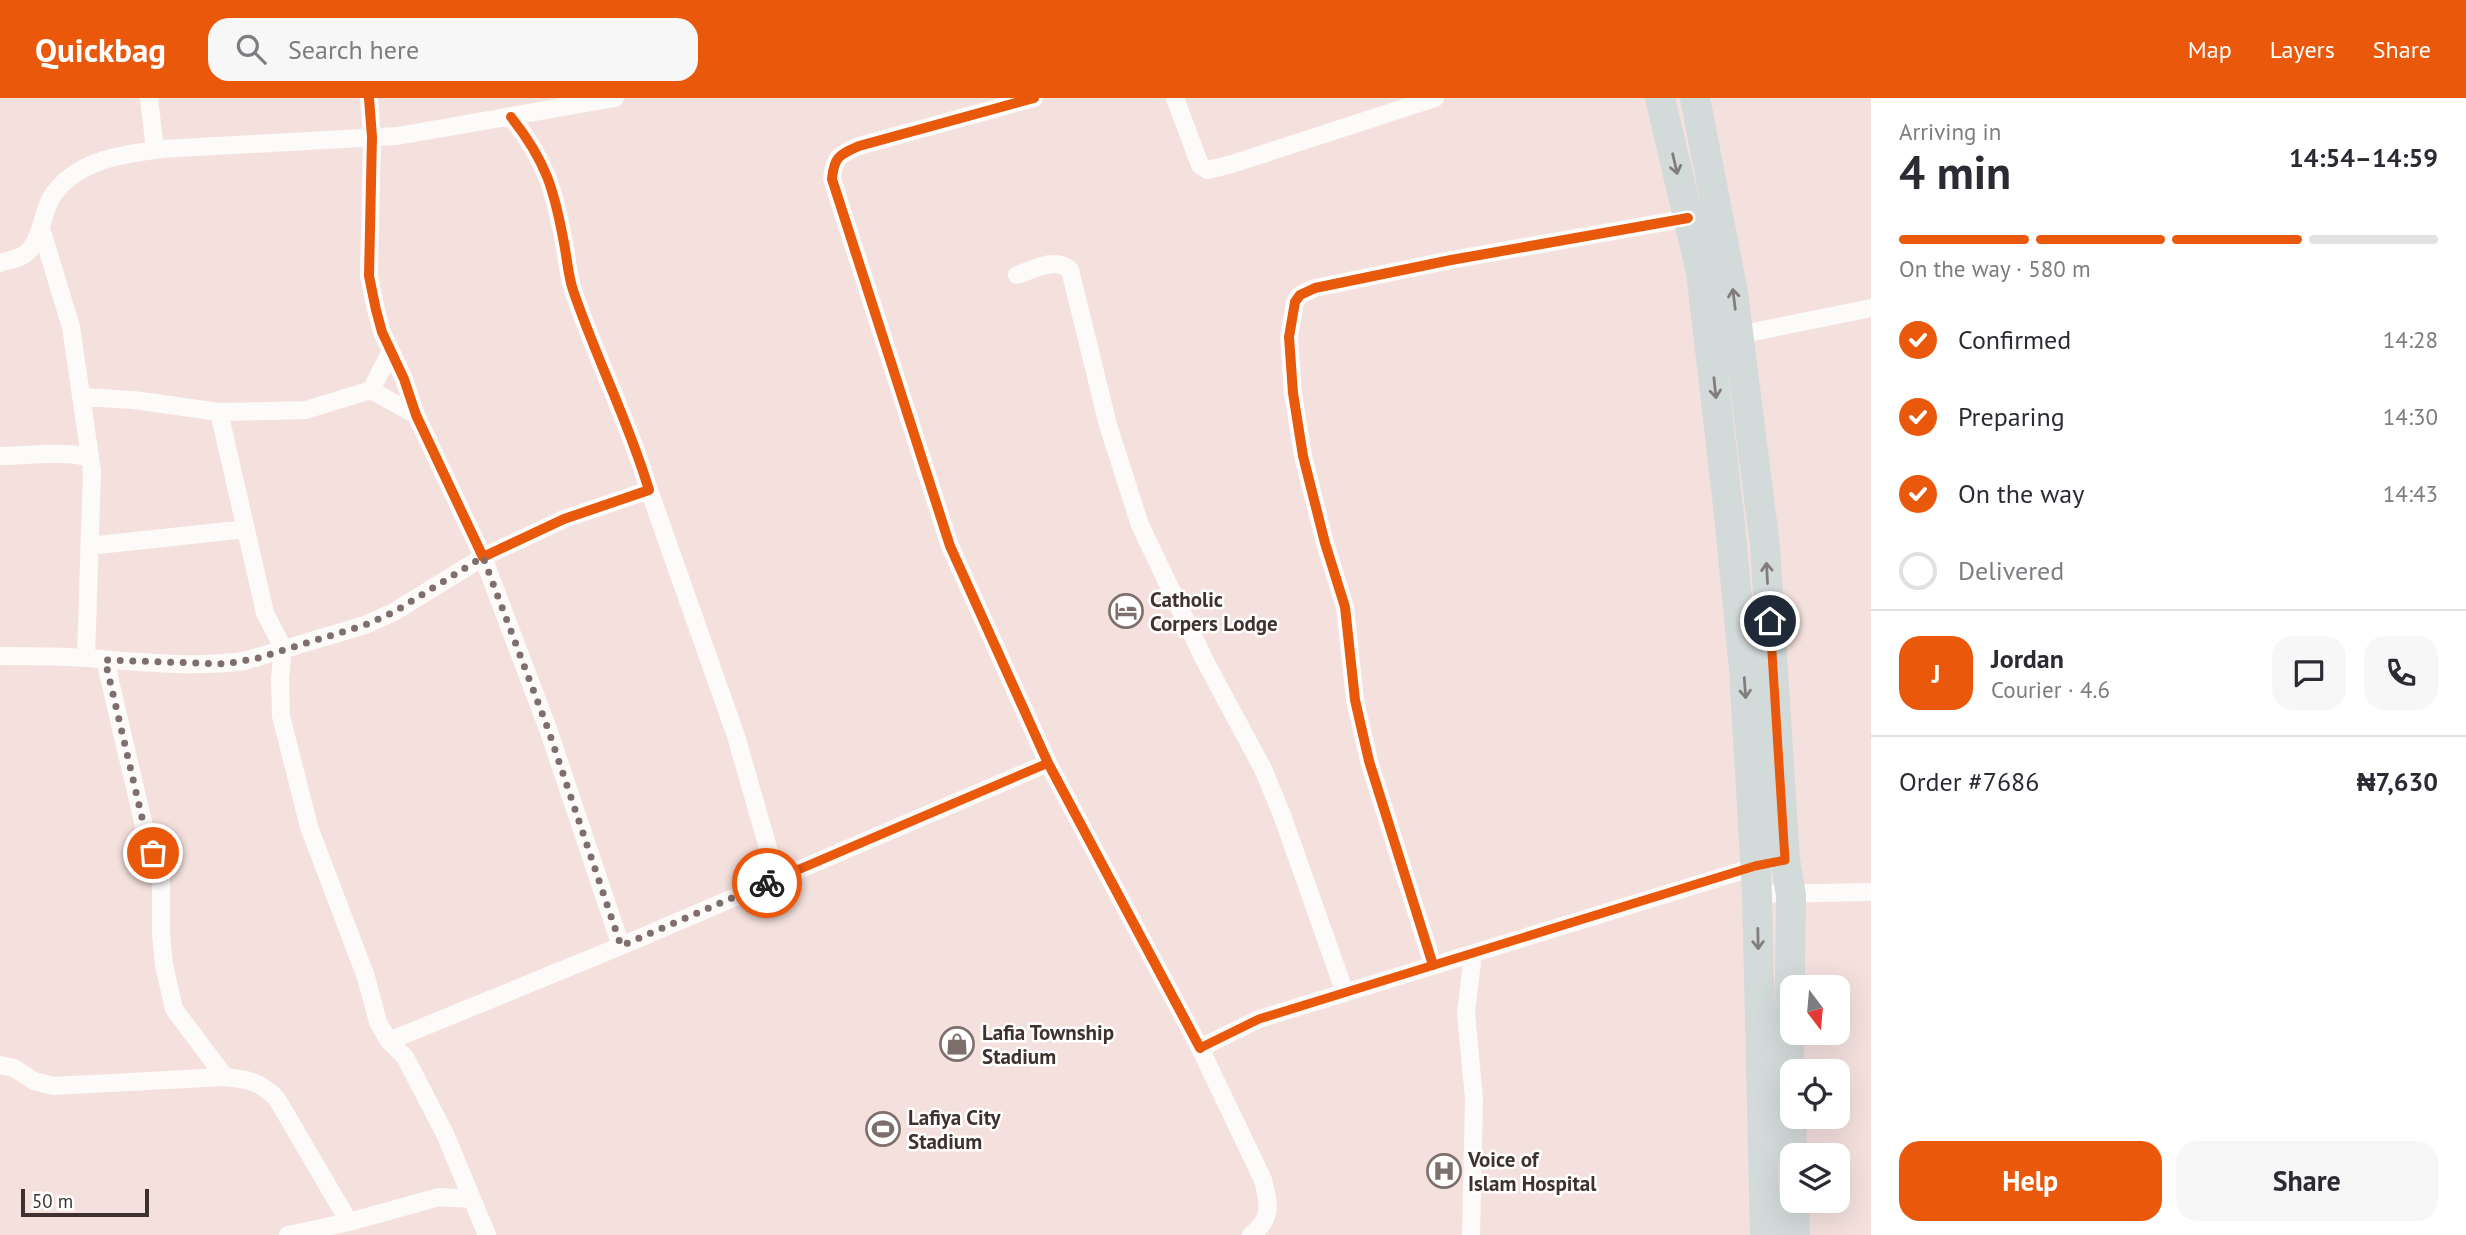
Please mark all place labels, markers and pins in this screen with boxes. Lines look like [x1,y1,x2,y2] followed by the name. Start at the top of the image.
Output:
[1150,586,1278,637] place label: Catholic Corpers Lodge
[1740,591,1800,651] pin
[1107,592,1145,630] hotel icon: Catholic Corpers Lodge
[123,823,183,883] pin
[982,1019,1114,1070] place label: Lafia Township Stadium
[938,1025,976,1063] shop icon: Lafia Township Stadium
[908,1104,1002,1155] place label: Lafiya City Stadium
[864,1110,902,1148] sports icon: Lafiya City Stadium
[1467,1146,1597,1197] place label: Voice of Islam Hospital
[1425,1152,1463,1190] hospital icon: Voice of Islam Hospital

